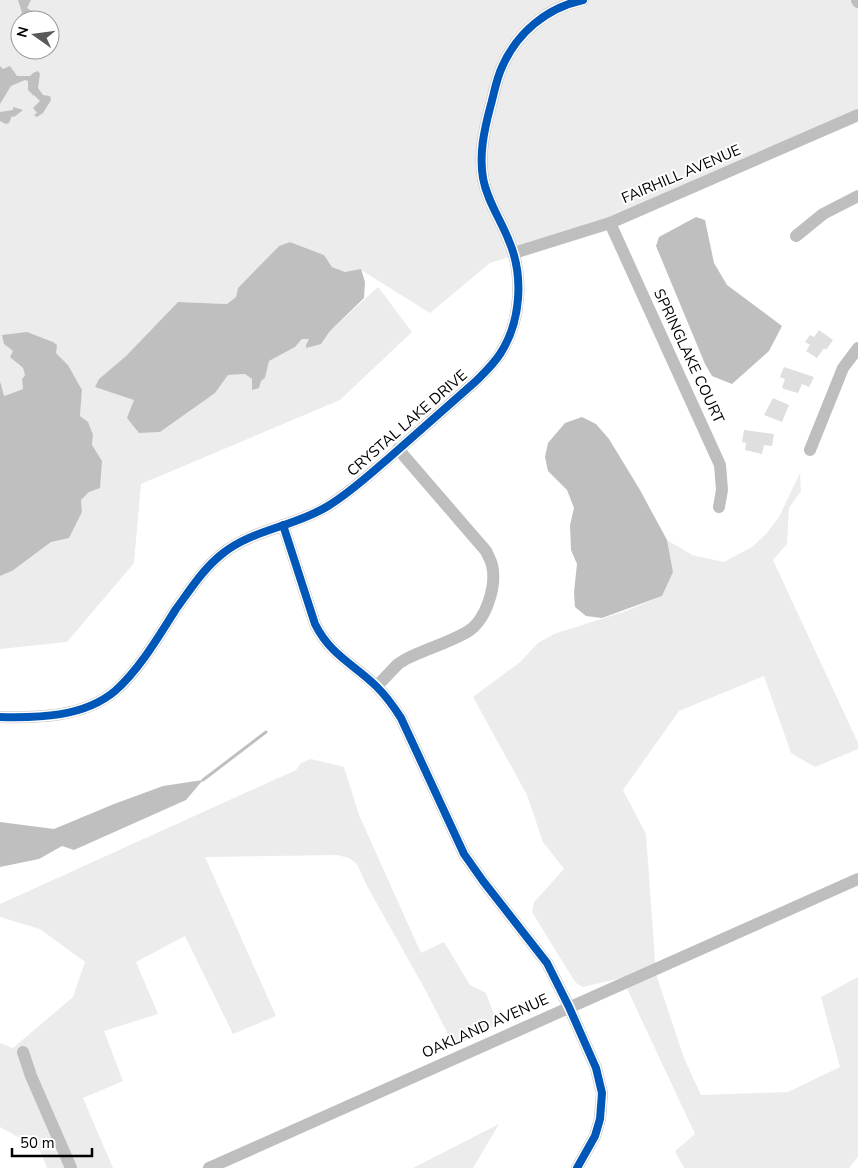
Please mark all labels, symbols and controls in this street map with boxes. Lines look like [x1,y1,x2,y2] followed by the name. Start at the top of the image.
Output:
[10,10,60,60] north arrow
[12,25,33,39] text: N
[618,140,744,208] street label: FAIRHILL AVENUE
[649,285,729,427] street label: SPRINGLAKE COURT
[343,365,471,481] street label: CRYSTAL LAKE DRIVE
[419,989,551,1063] street label: OAKLAND AVENUE
[12,1126,92,1158] scale bar
[20,1133,55,1153] text: 50 m

